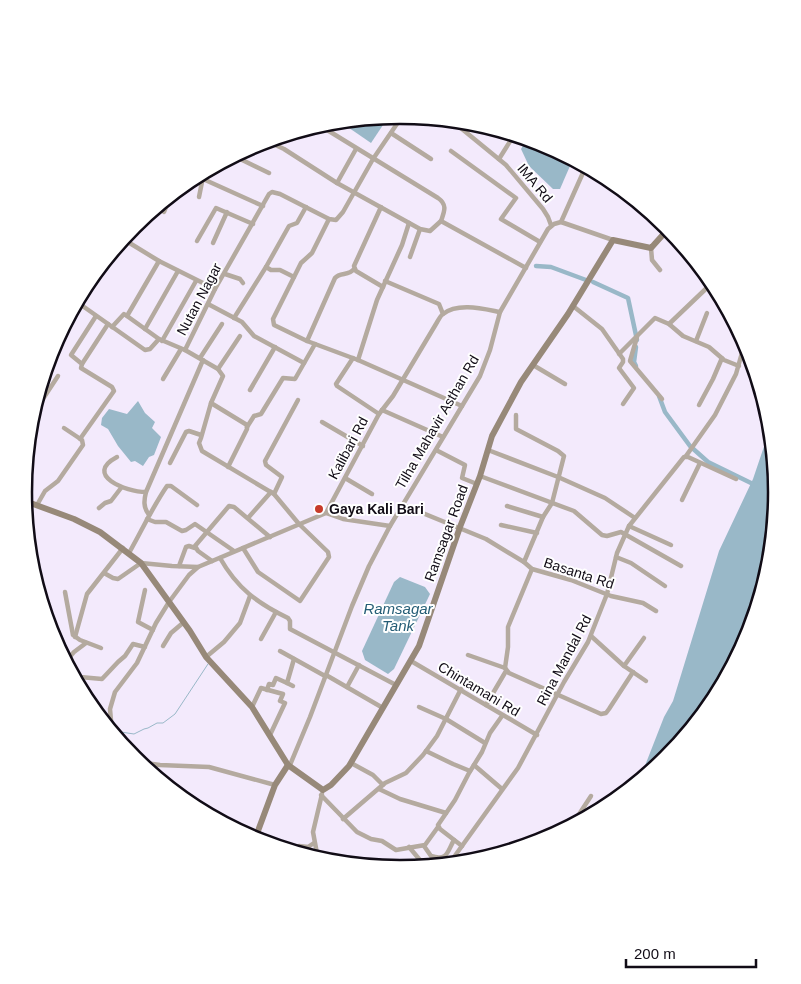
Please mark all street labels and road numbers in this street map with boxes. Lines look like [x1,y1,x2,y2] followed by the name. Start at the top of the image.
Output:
[514,160,556,206] street label: IMA Rd
[173,260,225,338] street label: Nutan Nagar
[392,352,482,492] street label: Tilha Mahavir Asthan Rd
[325,414,371,482] street label: Kalibari Rd
[421,482,471,584] street label: Ramsagar Road
[542,554,616,592] street label: Basanta Rd
[533,612,595,708] street label: Rina Mandal Rd
[435,658,523,720] street label: Chintamani Rd

